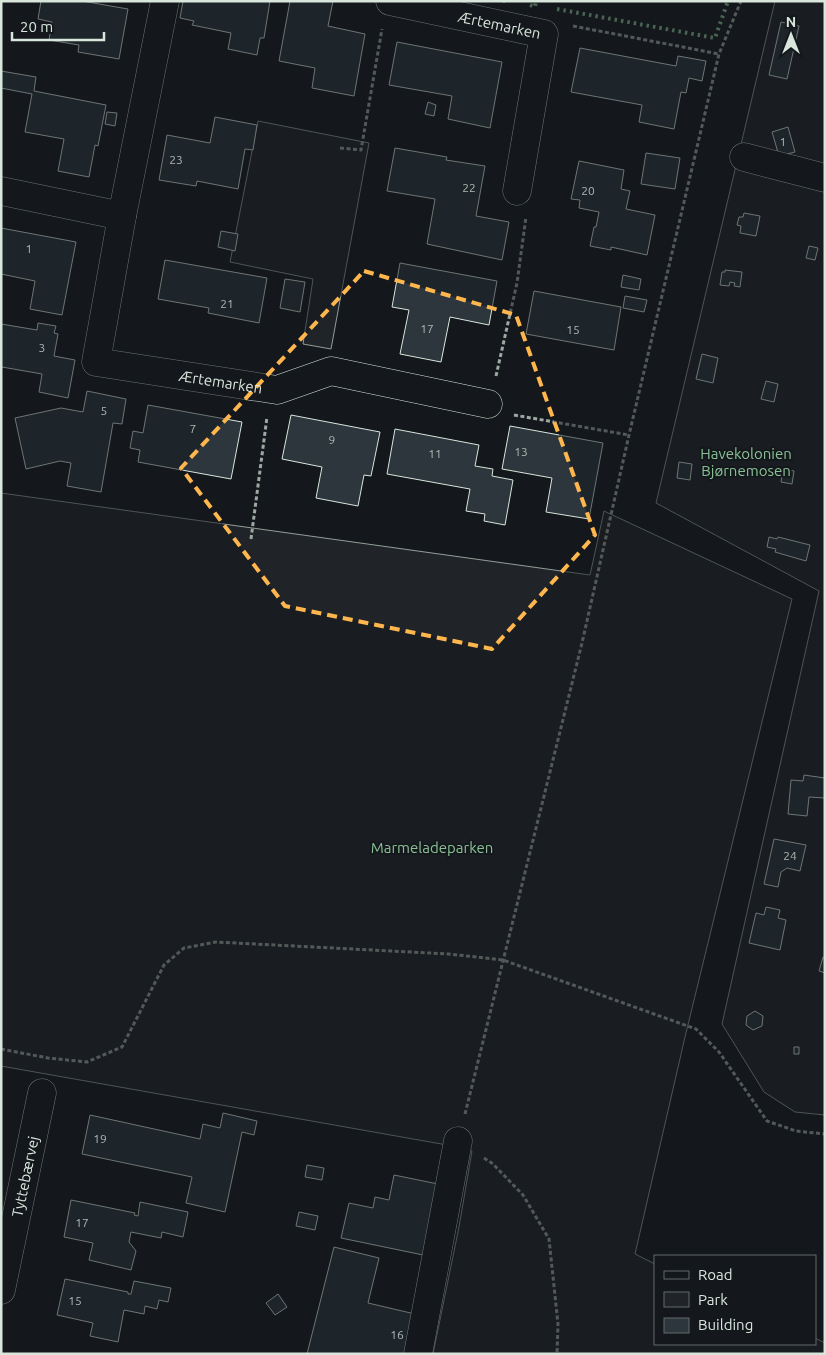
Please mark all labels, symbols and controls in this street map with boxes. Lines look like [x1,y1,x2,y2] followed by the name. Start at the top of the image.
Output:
[457,7,542,42] street label: Ærtemarken
[12,10,105,42] scale bar
[766,10,816,60] north arrow
[786,14,796,30] text: N
[20,18,53,35] text: 20 m
[780,135,786,148] house number: 1
[169,153,183,166] house number: 23
[462,181,476,194] house number: 22
[581,184,595,197] house number: 20
[26,242,32,255] house number: 1
[220,297,234,310] house number: 21
[420,322,434,335] house number: 17
[566,323,580,336] house number: 15
[39,341,45,354] house number: 3
[178,366,264,396] street label: Ærtemarken
[101,404,107,417] house number: 5
[190,422,196,435] house number: 7
[329,433,335,446] house number: 9
[514,445,528,458] house number: 13
[700,445,792,479] park label: Havekolonien Bjørnemosen
[428,447,442,460] house number: 11
[371,839,493,856] park label: Marmeladeparken
[783,849,797,862] house number: 24
[93,1132,107,1145] house number: 19
[8,1134,41,1218] street label: Tyttebærvej
[75,1216,89,1229] house number: 17
[654,1255,816,1345] legend
[698,1266,733,1283] text: Road
[698,1291,728,1308] text: Park
[68,1294,82,1307] house number: 15
[698,1316,753,1333] text: Building
[390,1328,404,1341] house number: 16

